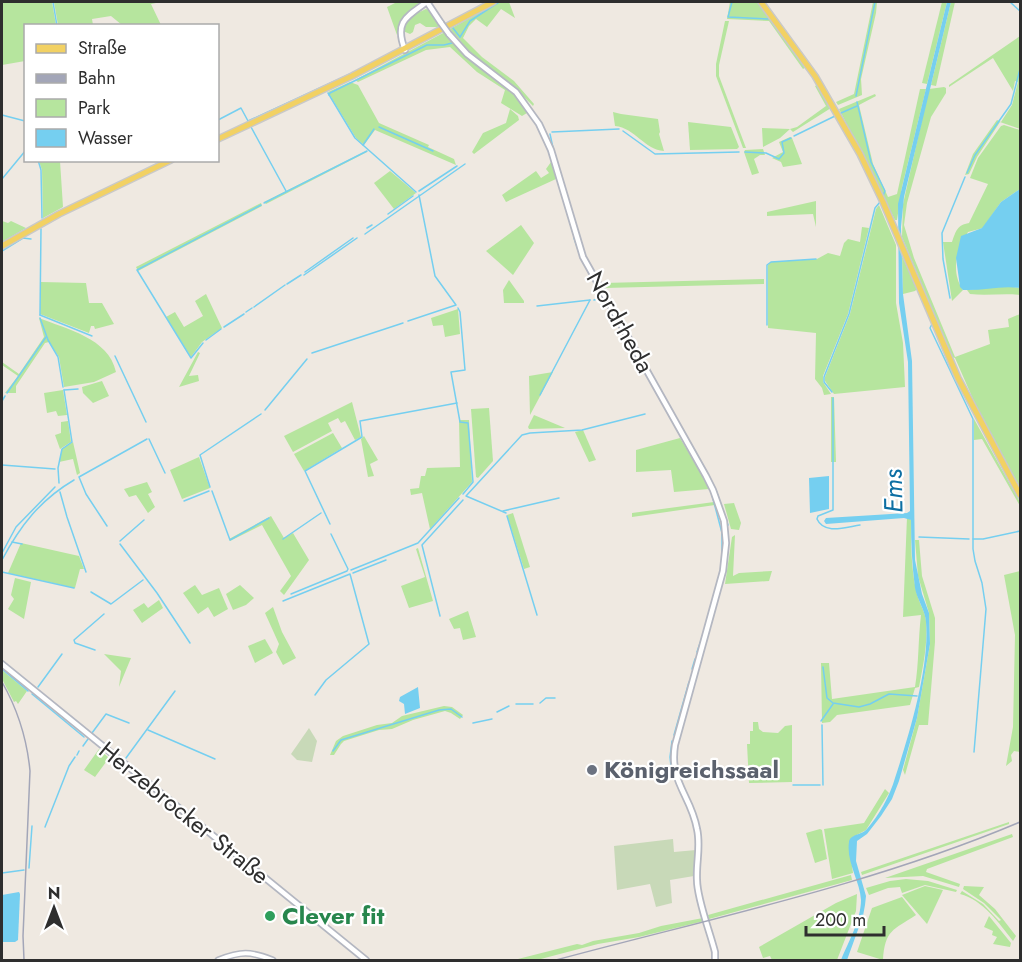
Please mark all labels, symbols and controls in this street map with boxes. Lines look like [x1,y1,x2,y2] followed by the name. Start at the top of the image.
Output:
[24,24,219,162] legend
[78,35,126,61] text: Straße
[78,65,116,91] text: Bahn
[78,95,110,121] text: Park
[78,125,133,151] text: Wasser
[578,264,663,379] street label: Nordrheda
[874,468,912,513] water label: Ems
[92,733,277,892] street label: Herzebrocker Straße
[604,752,779,787] place label: Königreichssaal
[585,763,599,777] marker: Königreichssaal
[24,878,84,938] north arrow
[48,882,60,905] text: N
[282,898,385,933] place label: Clever fit
[806,899,884,937] scale bar
[815,907,866,933] text: 200 m
[263,909,277,923] marker: Clever fit

